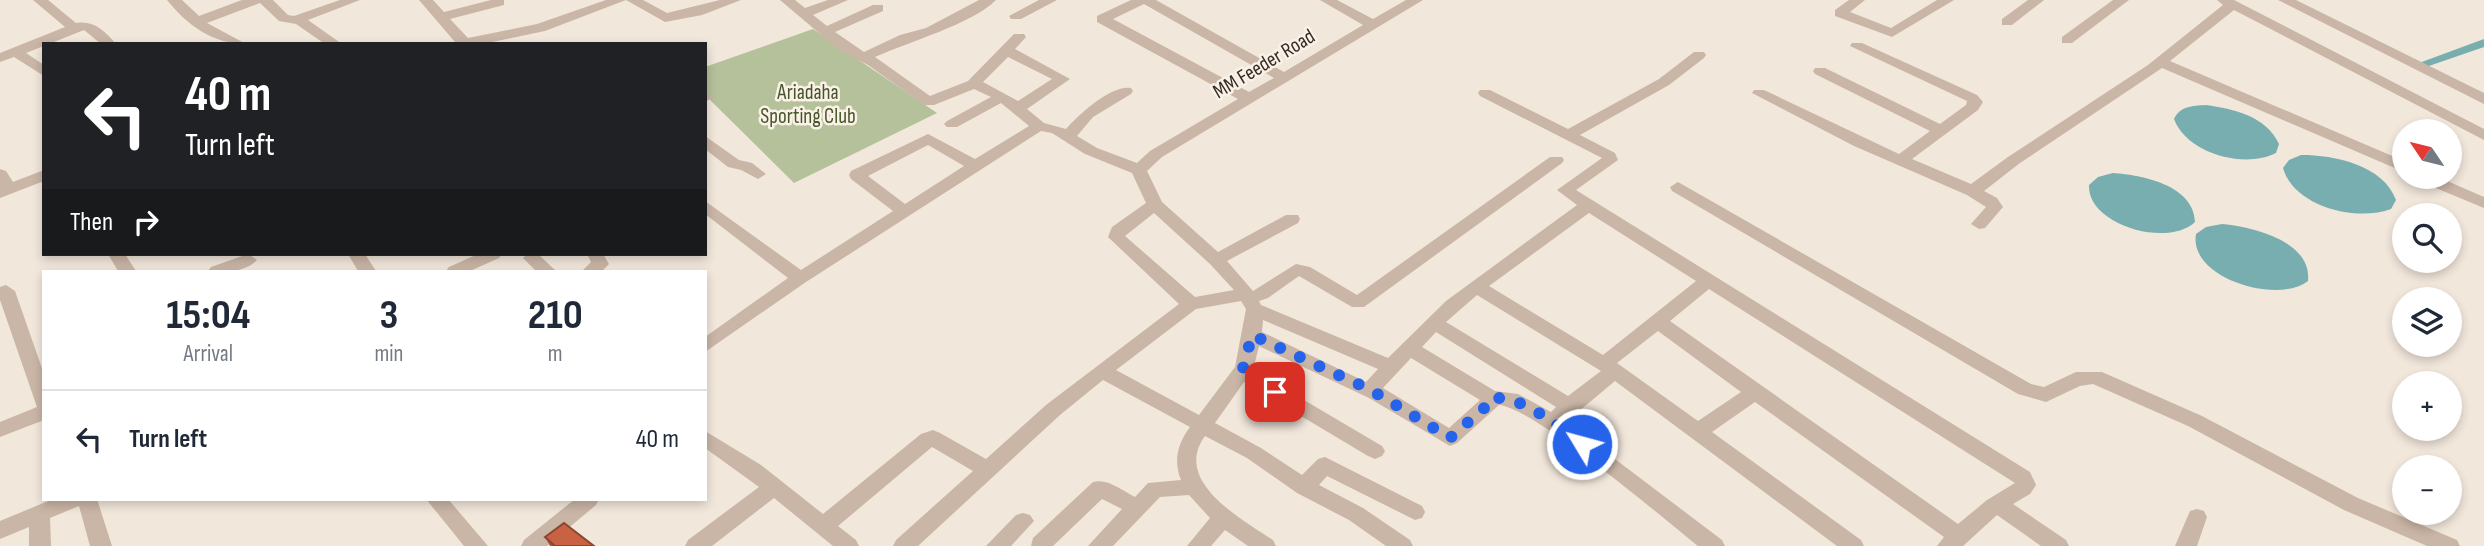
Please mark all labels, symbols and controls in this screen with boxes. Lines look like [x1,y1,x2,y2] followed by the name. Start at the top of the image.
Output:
[1209,24,1319,104] street label: MM Feeder Road
[185,66,271,125] text: 40 m
[70,70,161,161] icon: left
[760,80,856,129] park label: Ariadaha Sporting Club
[2392,119,2462,189] north arrow
[2392,119,2462,525] map controls
[185,126,275,165] text: Turn left
[127,203,165,241] icon: right
[2392,203,2462,273] button: search
[70,207,113,238] text: Then
[2392,287,2462,357] button: layers
[166,290,250,341] text: 15:04
[380,290,398,341] text: 3
[528,290,583,341] text: 210
[184,340,233,368] text: Arrival
[375,340,403,368] text: min
[548,340,563,368] text: m
[1245,362,1305,422] pin
[2392,371,2462,441] button: +
[1256,373,1294,411] icon: arrive
[1545,407,1619,481] position arrow
[70,420,108,458] icon: left
[129,424,207,455] text: Turn left
[636,424,679,455] text: 40 m
[2392,455,2462,525] button: −

